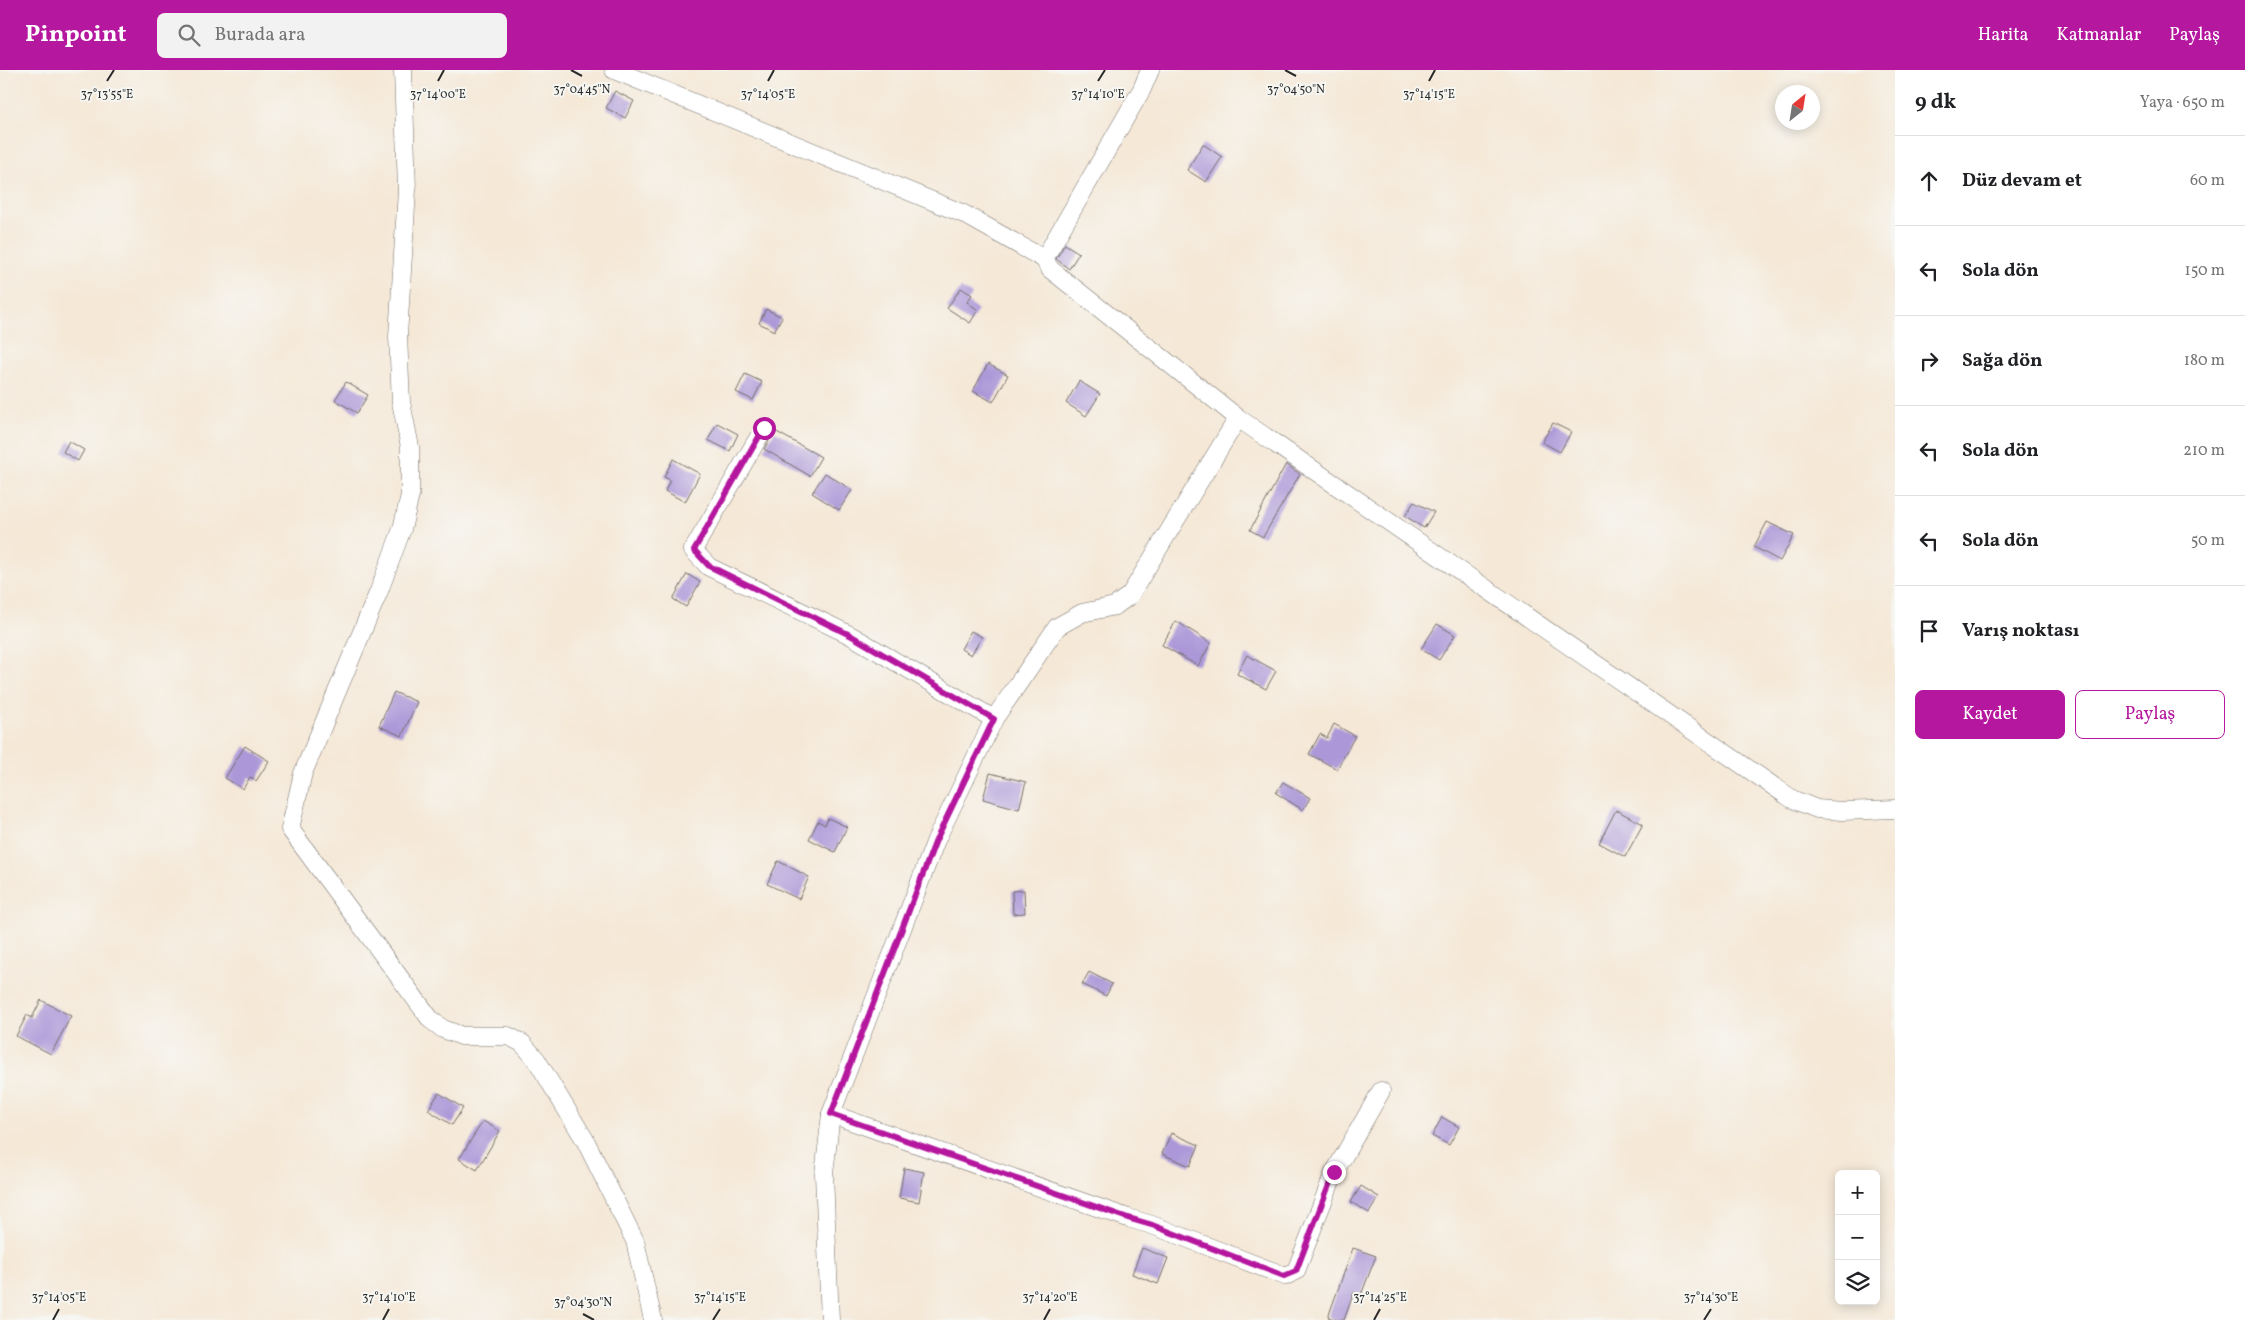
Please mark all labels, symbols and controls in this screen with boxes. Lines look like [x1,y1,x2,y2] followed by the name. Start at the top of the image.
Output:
[157,13,507,58] search box
[25,18,127,52] text: Pinpoint
[175,21,203,49] icon: search
[215,22,305,48] text: Burada ara
[1978,23,2029,48] text: Harita
[2057,23,2141,48] text: Katmanlar
[2169,23,2220,48] text: Paylaş
[554,82,611,98] text: 37°04'45"N
[1267,82,1325,98] text: 37°04'50"N
[1775,85,1820,130] north arrow
[81,87,133,103] text: 37°13'55"E
[410,87,466,103] text: 37°14'00"E
[741,87,795,103] text: 37°14'05"E
[1071,87,1125,103] text: 37°14'10"E
[1403,87,1455,103] text: 37°14'15"E
[1915,88,1956,117] text: 9 dk
[2140,92,2225,114] text: Yaya · 650 m
[1915,167,1943,195] icon: ahead
[1962,168,2082,194] text: Düz devam et
[2190,170,2225,192] text: 60 m
[1915,257,1943,285] icon: left
[1962,258,2039,284] text: Sola dön
[2184,260,2225,282] text: 150 m
[1915,347,1943,375] icon: right
[1962,348,2042,374] text: Sağa dön
[2184,350,2225,372] text: 180 m
[753,417,776,440] route start
[1915,437,1943,465] icon: left
[1962,438,2039,464] text: Sola dön
[2183,440,2225,462] text: 210 m
[1915,527,1943,555] icon: left
[1962,528,2039,554] text: Sola dön
[2191,530,2225,552] text: 50 m
[1915,617,1943,645] icon: arrive
[1962,618,2079,644] text: Varış noktası
[1915,690,2065,739] button: Kaydet
[2075,690,2225,739] button: Paylaş
[1323,1161,1346,1184] route end
[1835,1170,1880,1305] map controls
[1835,1170,1880,1215] button: +
[1835,1215,1880,1260] button: −
[1835,1260,1880,1305] button: layers
[32,1290,86,1306] text: 37°14'05"E
[362,1290,416,1306] text: 37°14'10"E
[694,1290,746,1306] text: 37°14'15"E
[1023,1290,1077,1306] text: 37°14'20"E
[1353,1290,1407,1306] text: 37°14'25"E
[1684,1290,1738,1306] text: 37°14'30"E
[554,1295,612,1311] text: 37°04'30"N

